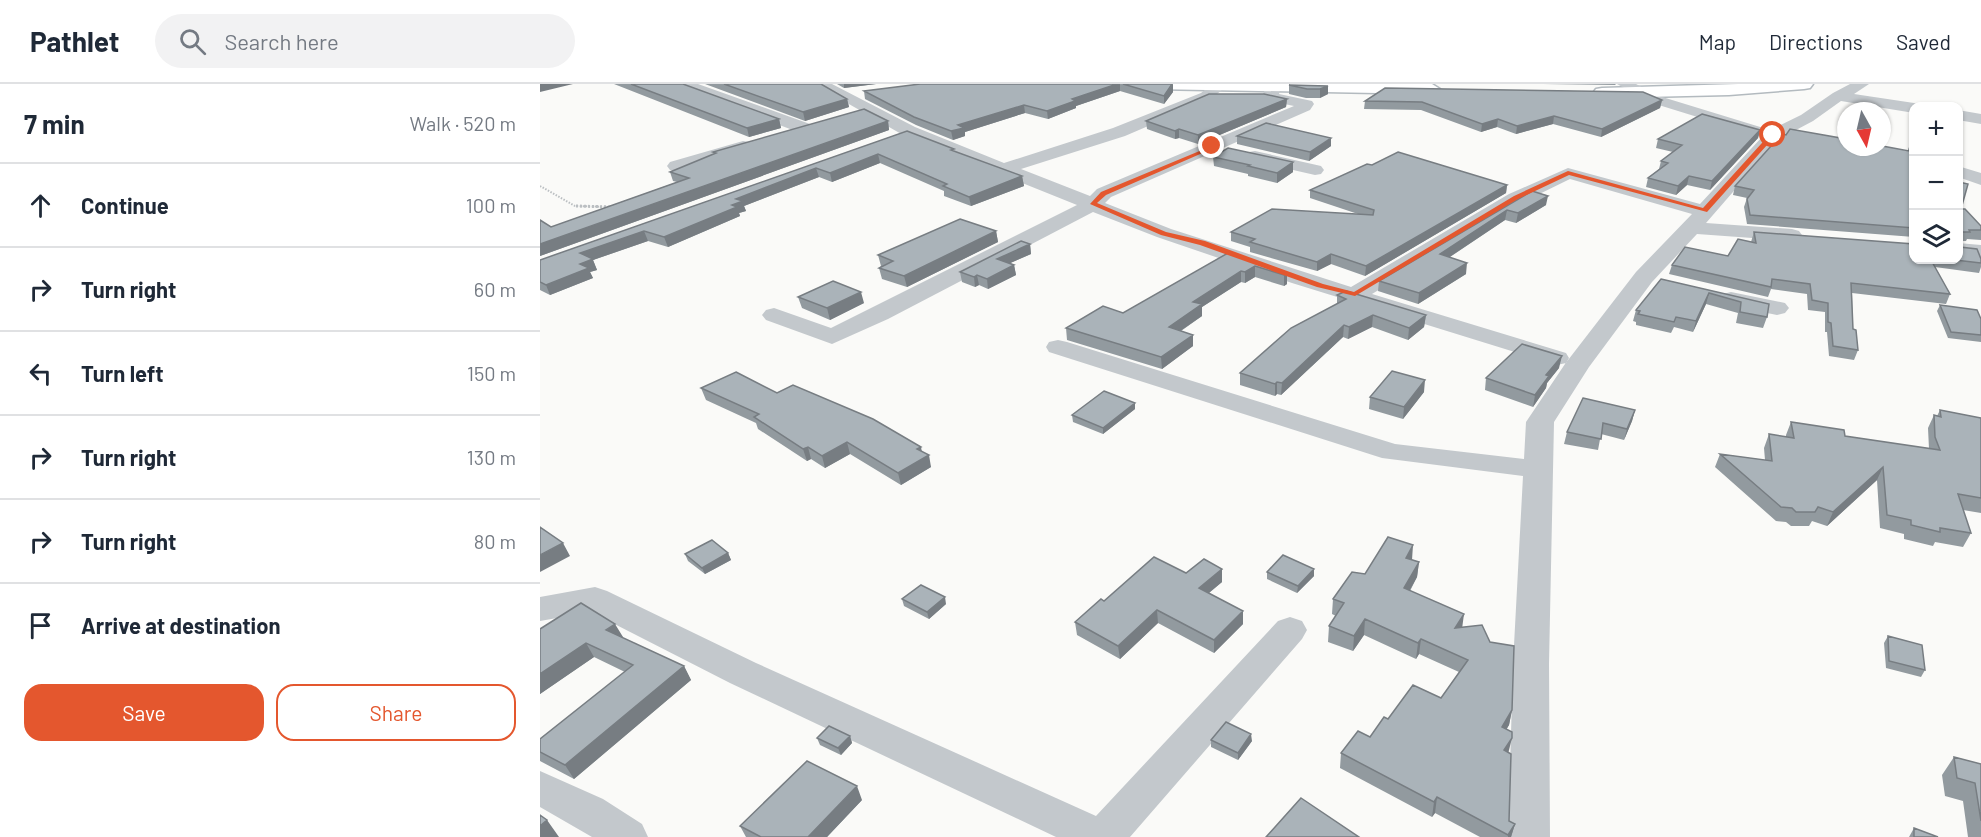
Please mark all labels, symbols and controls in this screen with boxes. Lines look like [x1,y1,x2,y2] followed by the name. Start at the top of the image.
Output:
[155,14,575,68] search box
[30,24,119,58] text: Pathlet
[176,25,209,58] icon: search
[224,28,339,54] text: Search here
[1699,29,1736,54] text: Map
[1769,29,1863,54] text: Directions
[1896,29,1951,54] text: Saved
[1837,102,1891,156] north arrow
[1909,102,1963,264] map controls
[1909,102,1963,156] button: +
[24,108,85,139] text: 7 min
[410,111,516,135] text: Walk · 520 m
[1759,121,1785,147] route start
[1198,132,1224,158] route end
[1909,156,1963,210] button: −
[24,189,57,222] icon: ahead
[81,192,169,218] text: Continue
[466,193,516,217] text: 100 m
[1909,210,1963,264] button: layers
[24,273,57,306] icon: right
[81,276,176,302] text: Turn right
[474,277,516,301] text: 60 m
[24,357,57,390] icon: left
[81,360,164,386] text: Turn left
[467,361,516,385] text: 150 m
[24,441,57,474] icon: right
[81,444,176,470] text: Turn right
[467,445,516,469] text: 130 m
[24,525,57,558] icon: right
[81,528,176,554] text: Turn right
[474,529,516,553] text: 80 m
[24,609,57,642] icon: arrive
[81,612,280,638] text: Arrive at destination
[24,684,264,741] button: Save
[276,684,516,741] button: Share

